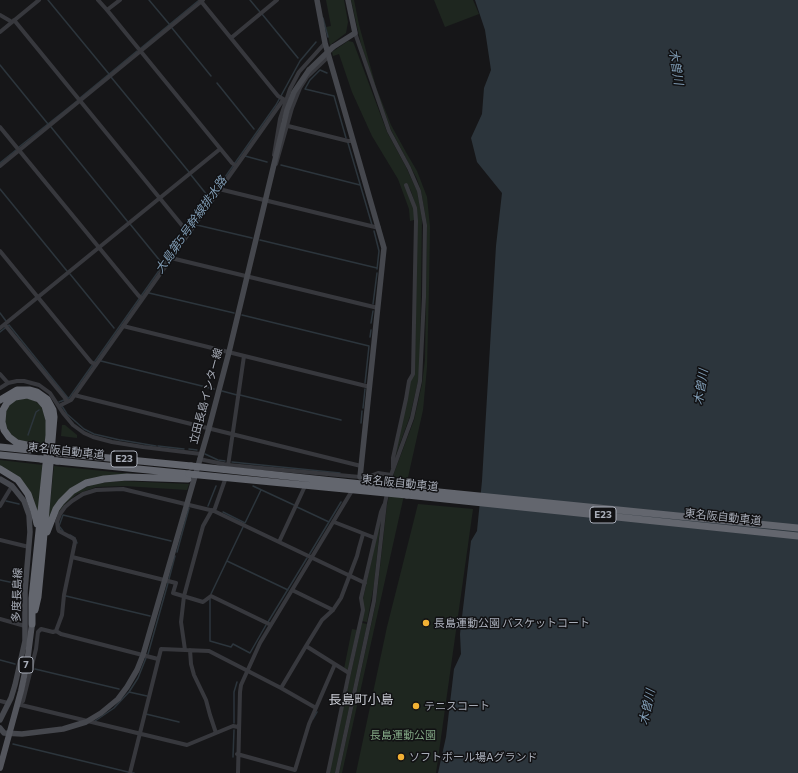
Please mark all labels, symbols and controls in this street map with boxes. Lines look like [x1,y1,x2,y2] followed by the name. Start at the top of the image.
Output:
[666,48,686,86] water label: 木曽川
[152,174,230,276] water label: 大島第5号幹線排水路
[187,346,225,446] street label: 立田長島インター線
[691,368,711,406] water label: 木曽川
[27,440,105,462] street label: 東名阪自動車道
[111,451,137,467] road number: E23
[361,472,439,494] street label: 東名阪自動車道
[684,506,762,528] street label: 東名阪自動車道
[590,507,616,523] road number: E23
[9,567,25,623] street label: 多度長島線
[434,616,590,630] place label: 長島運動公園 バスケットコート
[421,618,431,628] marker: 長島運動公園 バスケットコート
[19,657,33,673] road number: 7
[636,688,658,726] water label: 木曽川
[329,692,393,708] district label: 長島町小島
[424,699,490,713] place label: テニスコート
[411,701,421,711] marker: テニスコート
[370,728,436,742] park label: 長島運動公園
[409,750,538,764] place label: ソフトボール場Aグランド
[396,752,406,762] marker: ソフトボール場Aグランド

